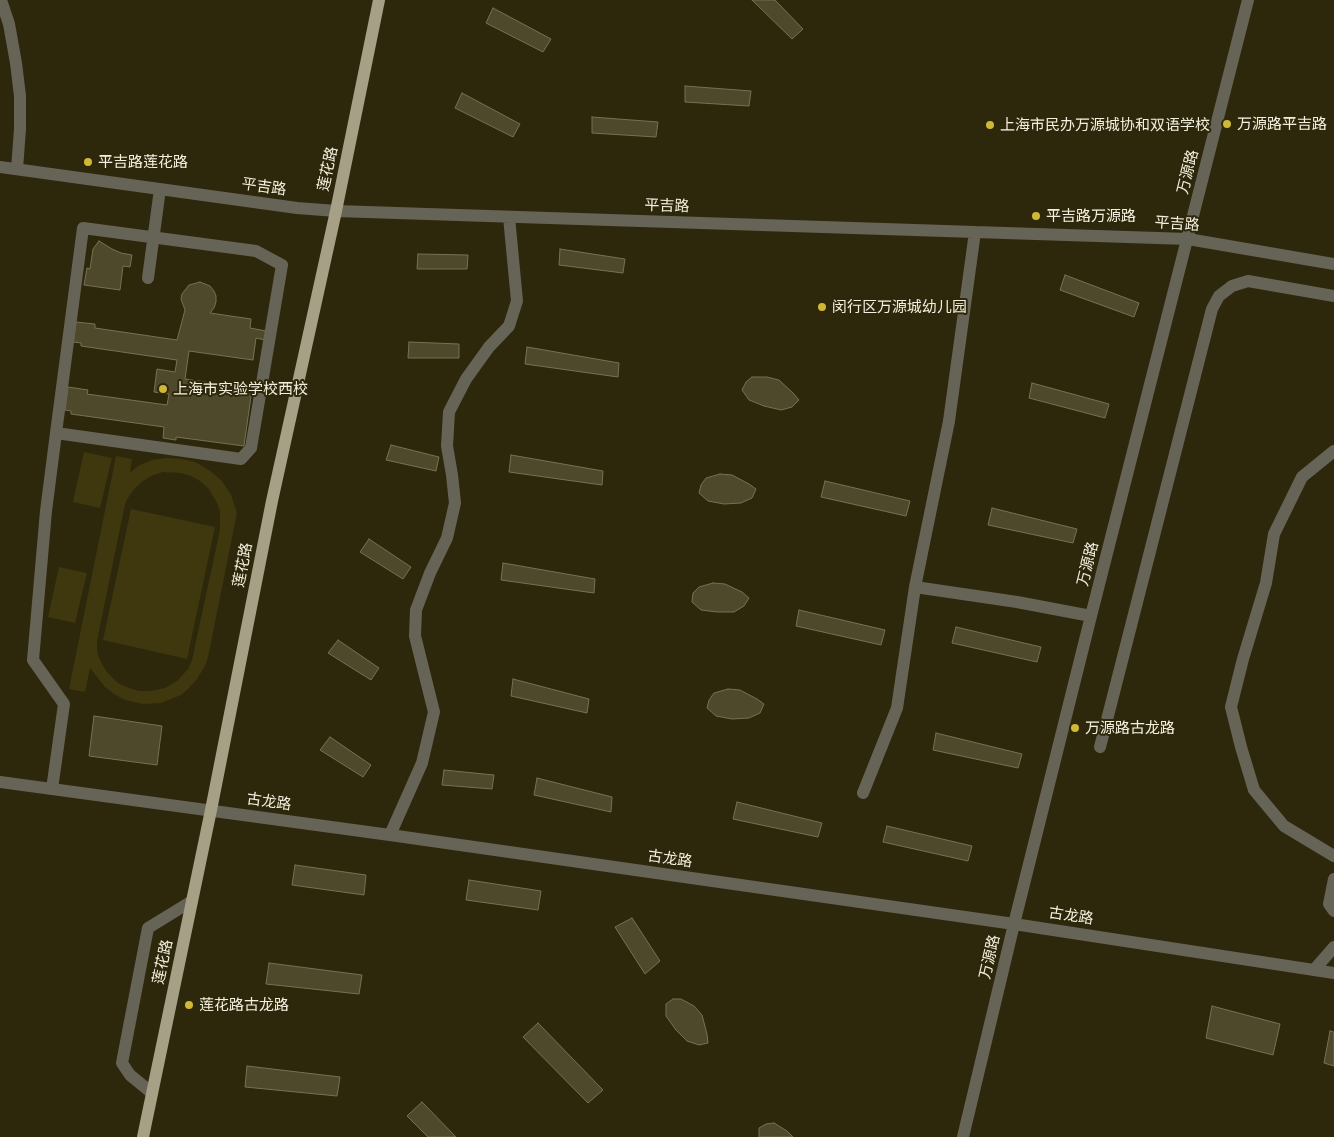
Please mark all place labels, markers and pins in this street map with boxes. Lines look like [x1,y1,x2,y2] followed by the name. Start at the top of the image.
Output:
[1237,115,1327,133] place label: 万源路平吉路
[1000,116,1210,134] place label: 上海市民办万源城协和双语学校
[1221,118,1233,130] marker: 万源路平吉路
[984,119,996,131] marker: 上海市民办万源城协和双语学校
[98,153,188,171] place label: 平吉路莲花路
[82,156,94,168] marker: 平吉路莲花路
[1046,207,1136,225] place label: 平吉路万源路
[1030,210,1042,222] marker: 平吉路万源路
[832,298,967,316] place label: 闵行区万源城幼儿园
[816,301,828,313] marker: 闵行区万源城幼儿园
[173,380,308,398] place label: 上海市实验学校西校
[157,383,169,395] marker: 上海市实验学校西校
[1085,719,1175,737] place label: 万源路古龙路
[1069,722,1081,734] marker: 万源路古龙路
[199,996,289,1014] place label: 莲花路古龙路
[183,999,195,1011] marker: 莲花路古龙路

